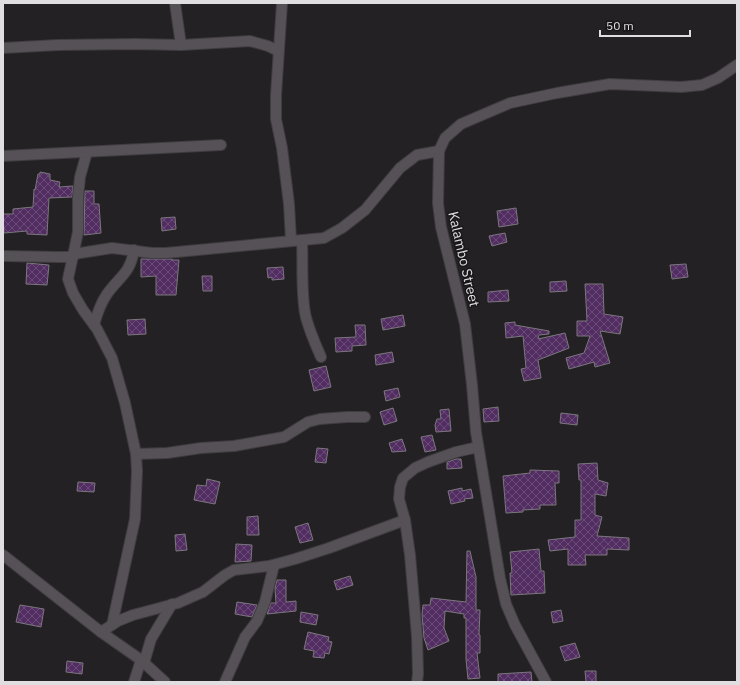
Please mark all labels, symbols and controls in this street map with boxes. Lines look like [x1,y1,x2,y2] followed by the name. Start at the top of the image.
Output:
[600,12,690,38] scale bar
[606,18,634,33] text: 50 m
[444,210,484,309] street label: Kalambo Street

